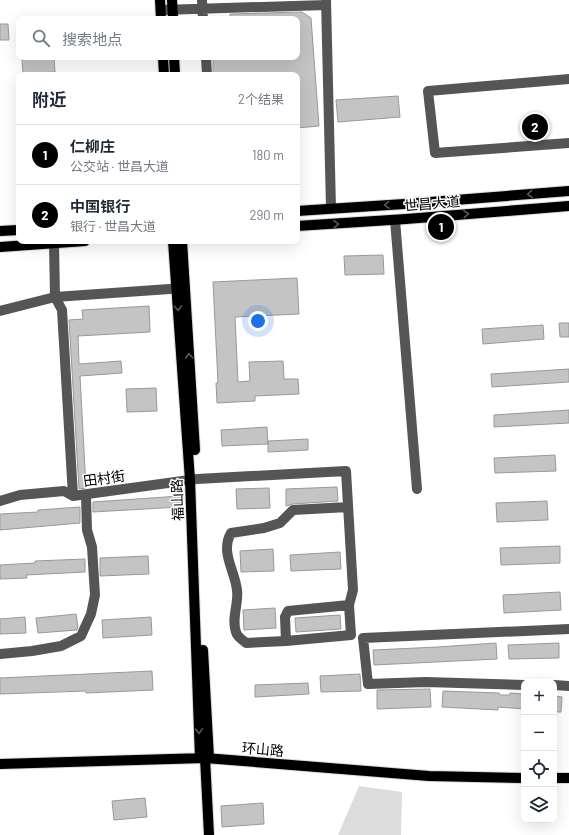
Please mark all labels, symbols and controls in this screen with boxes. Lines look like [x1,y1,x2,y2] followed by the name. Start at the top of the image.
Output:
[16,16,300,60] search box
[30,27,52,49] icon: search
[62,30,122,48] text: 搜索地点
[32,89,66,109] text: 附近
[238,91,284,107] text: 2个结果
[522,112,548,142] pin: 2
[70,137,115,155] text: 仁柳庄
[43,147,47,163] text: 1
[252,147,284,163] text: 180 m
[70,158,169,174] text: 公交站 · 世昌大道
[527,189,533,198] one-way arrow
[403,192,461,214] street label: 世昌大道
[70,197,130,215] text: 中国银行
[384,201,390,209] one-way arrow
[41,207,49,223] text: 2
[250,207,284,223] text: 290 m
[463,210,469,219] one-way arrow
[428,212,454,242] pin: 1
[70,218,156,234] text: 银行 · 世昌大道
[333,219,339,228] one-way arrow
[173,305,182,311] one-way arrow
[248,311,268,331] your location
[185,353,194,359] one-way arrow
[82,467,126,489] street label: 田村街
[168,479,186,521] street label: 福山路
[521,679,557,823] map controls
[521,679,557,715] button: +
[521,715,557,751] button: −
[195,728,203,734] one-way arrow
[241,739,285,759] street label: 环山路
[521,751,557,787] button: locate
[521,787,557,823] button: layers

